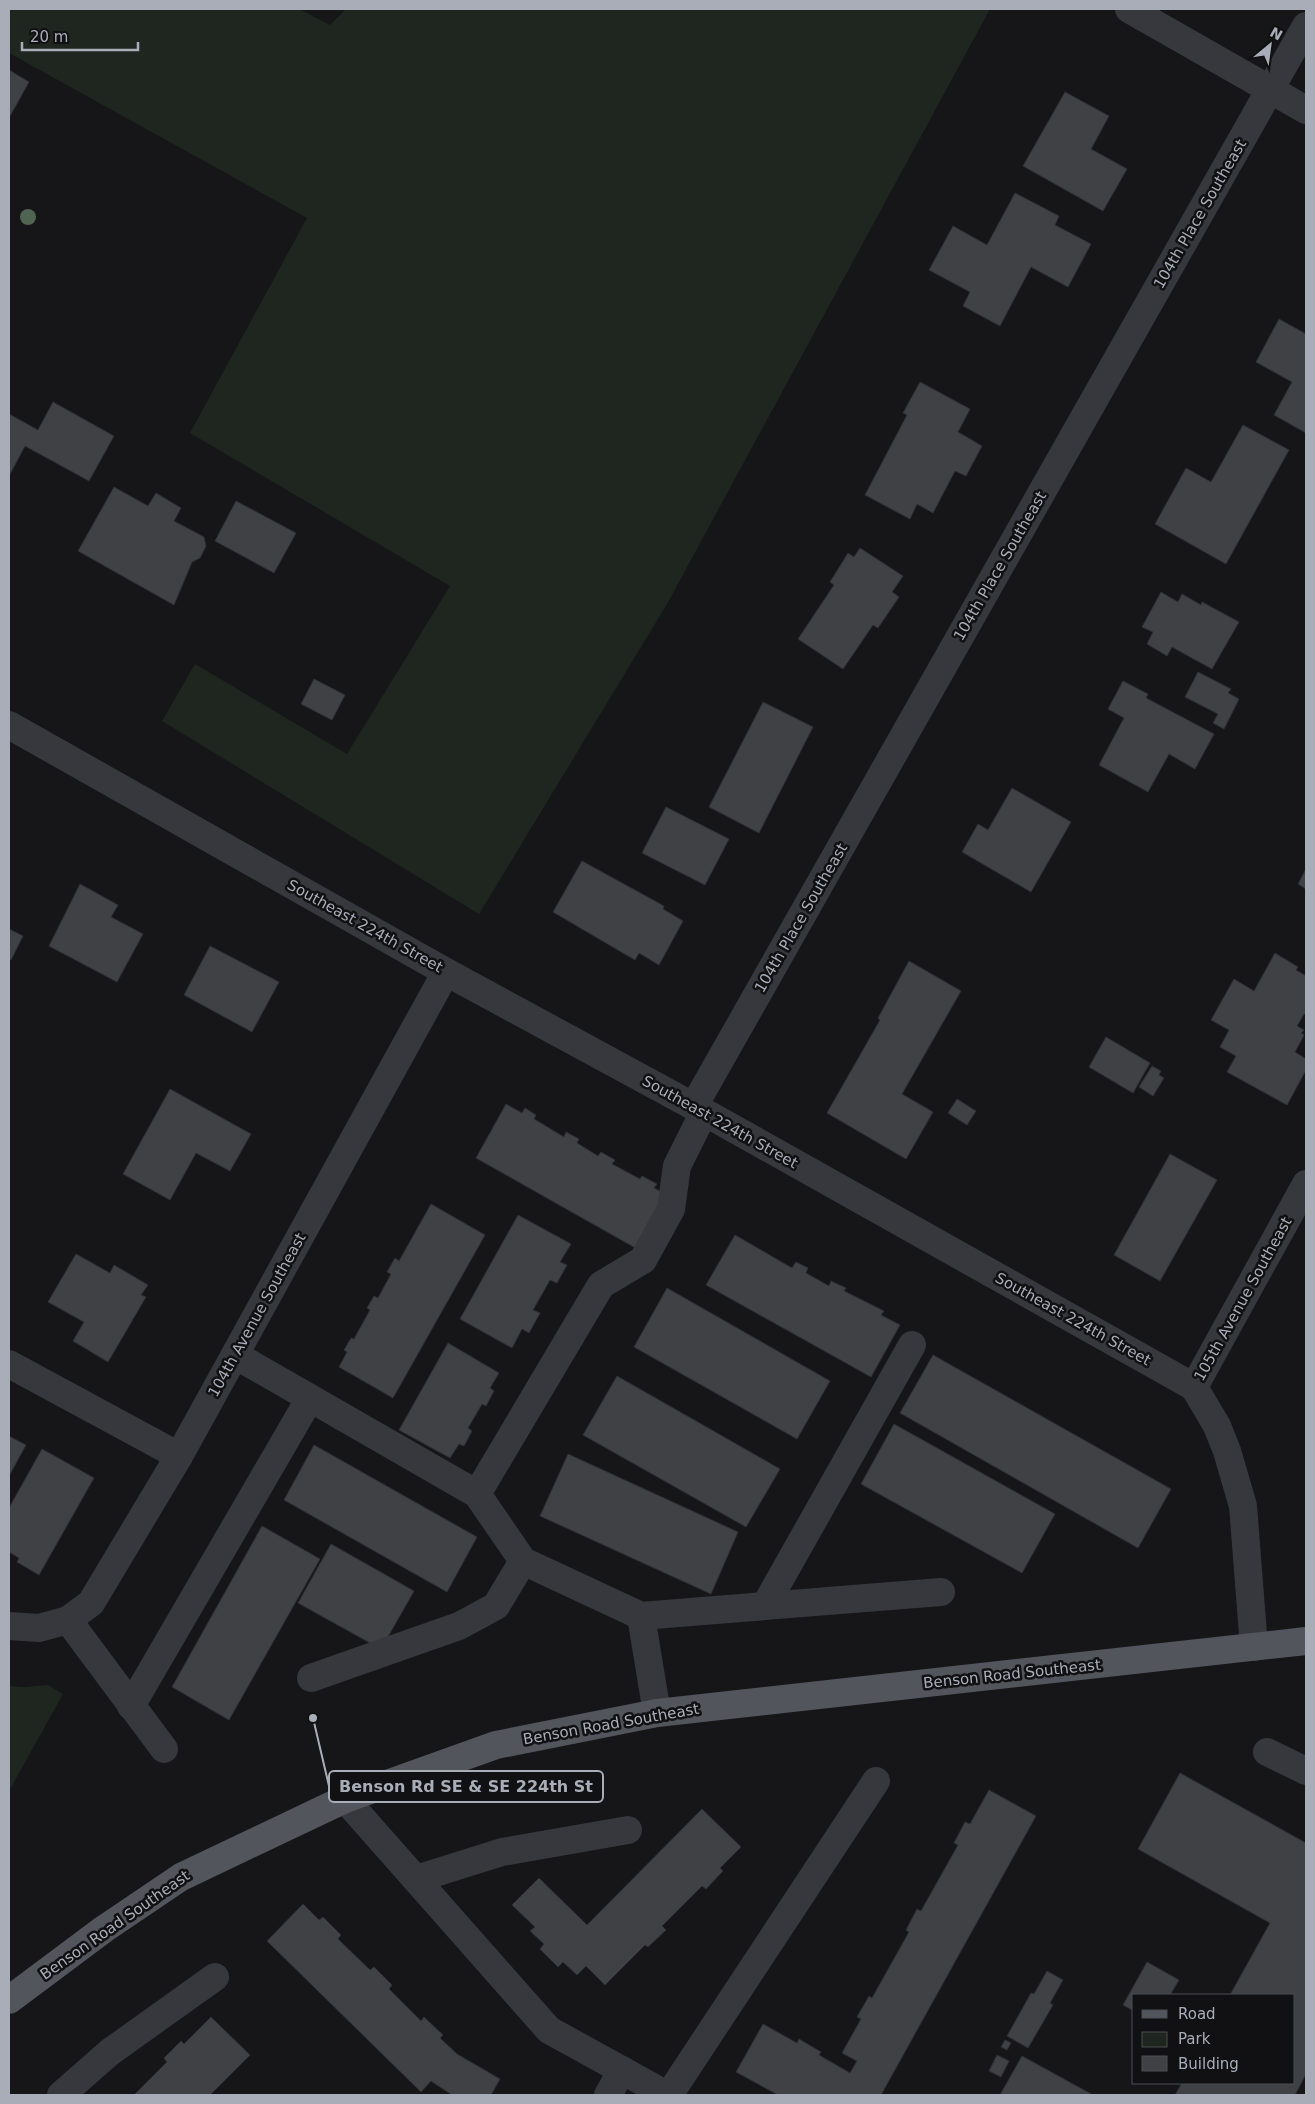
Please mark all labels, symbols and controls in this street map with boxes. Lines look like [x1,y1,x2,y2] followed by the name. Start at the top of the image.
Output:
[22,20,139,52] scale bar
[1245,20,1295,70] north arrow
[1267,24,1285,43] text: N
[30,28,68,46] text: 20 m
[1150,136,1250,292] street label: 104th Place Southeast
[950,488,1050,644] street label: 104th Place Southeast
[751,840,851,996] street label: 104th Place Southeast
[284,876,446,976] street label: Southeast 224th Street
[639,1072,801,1172] street label: Southeast 224th Street
[1190,1214,1296,1384] street label: 105th Avenue Southeast
[204,1230,310,1400] street label: 104th Avenue Southeast
[992,1269,1154,1369] street label: Southeast 224th Street
[922,1656,1102,1692] street label: Benson Road Southeast
[522,1700,701,1748] street label: Benson Road Southeast
[329,1771,603,1802] callout: Benson Rd SE & SE 224th St
[339,1777,593,1796] text: Benson Rd SE & SE 224th St
[37,1866,193,1984] street label: Benson Road Southeast
[1132,1994,1295,2084] legend
[1178,2005,1216,2023] text: Road
[1178,2030,1211,2048] text: Park
[1178,2055,1239,2073] text: Building

